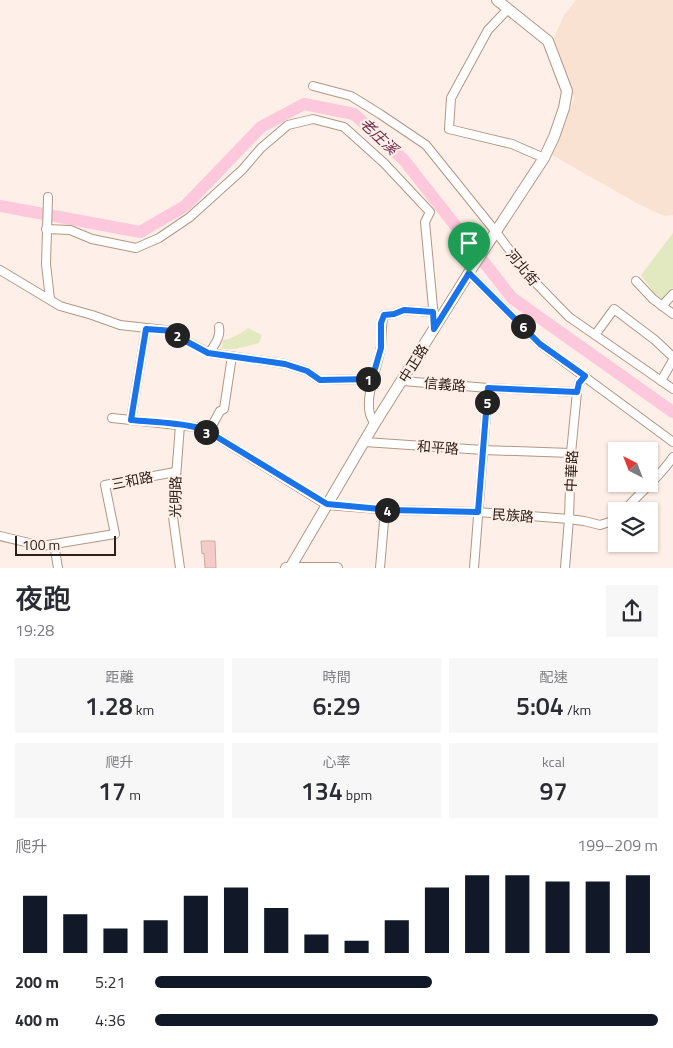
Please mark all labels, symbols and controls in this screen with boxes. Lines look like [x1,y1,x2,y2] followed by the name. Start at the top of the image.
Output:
[355,112,405,161] water label: 老庄溪
[448,222,490,273] pin
[455,229,483,257] icon: arrive
[502,244,544,290] street label: 河北街
[510,314,536,338] pin: 6
[520,316,527,337] text: 6
[164,322,190,348] pin: 2
[174,325,181,346] text: 2
[393,340,433,386] street label: 中正路
[356,366,380,392] pin: 1
[365,369,372,390] text: 1
[423,372,467,396] street label: 信義路
[474,390,500,414] pin: 5
[484,392,491,413] text: 5
[194,420,218,444] pin: 3
[203,422,210,443] text: 3
[416,435,460,459] street label: 和平路
[608,442,658,492] north arrow
[608,442,658,552] map controls
[559,449,583,493] street label: 中華路
[109,466,155,494] street label: 三和路
[164,476,186,518] street label: 光明路
[374,498,400,522] pin: 4
[384,500,391,521] text: 4
[608,502,658,552] button: layers
[491,503,535,527] street label: 民族路
[15,533,116,556] scale bar
[22,534,60,555] text: 100 m
[15,577,71,620] text: 夜跑
[606,585,658,637] button: share
[15,618,54,642] text: 19:28
[106,666,134,687] text: 距離
[323,666,351,687] text: 時間
[540,666,568,687] text: 配速
[85,687,133,725] text: 1.28
[313,687,360,725] text: 6:29
[516,687,564,725] text: 5:04
[133,699,154,720] text: km
[564,699,591,720] text: /km
[106,751,134,772] text: 爬升
[323,751,351,772] text: 心率
[542,751,565,772] text: kcal
[98,772,126,810] text: 17
[301,772,343,810] text: 134
[539,772,568,810] text: 97
[126,784,141,805] text: m
[343,784,372,805] text: bpm
[577,833,658,857] text: 199–209 m
[15,834,47,858] text: 爬升
[15,970,59,994] text: 200 m
[95,970,125,994] text: 5:21
[15,1008,59,1032] text: 400 m
[95,1008,125,1032] text: 4:36

